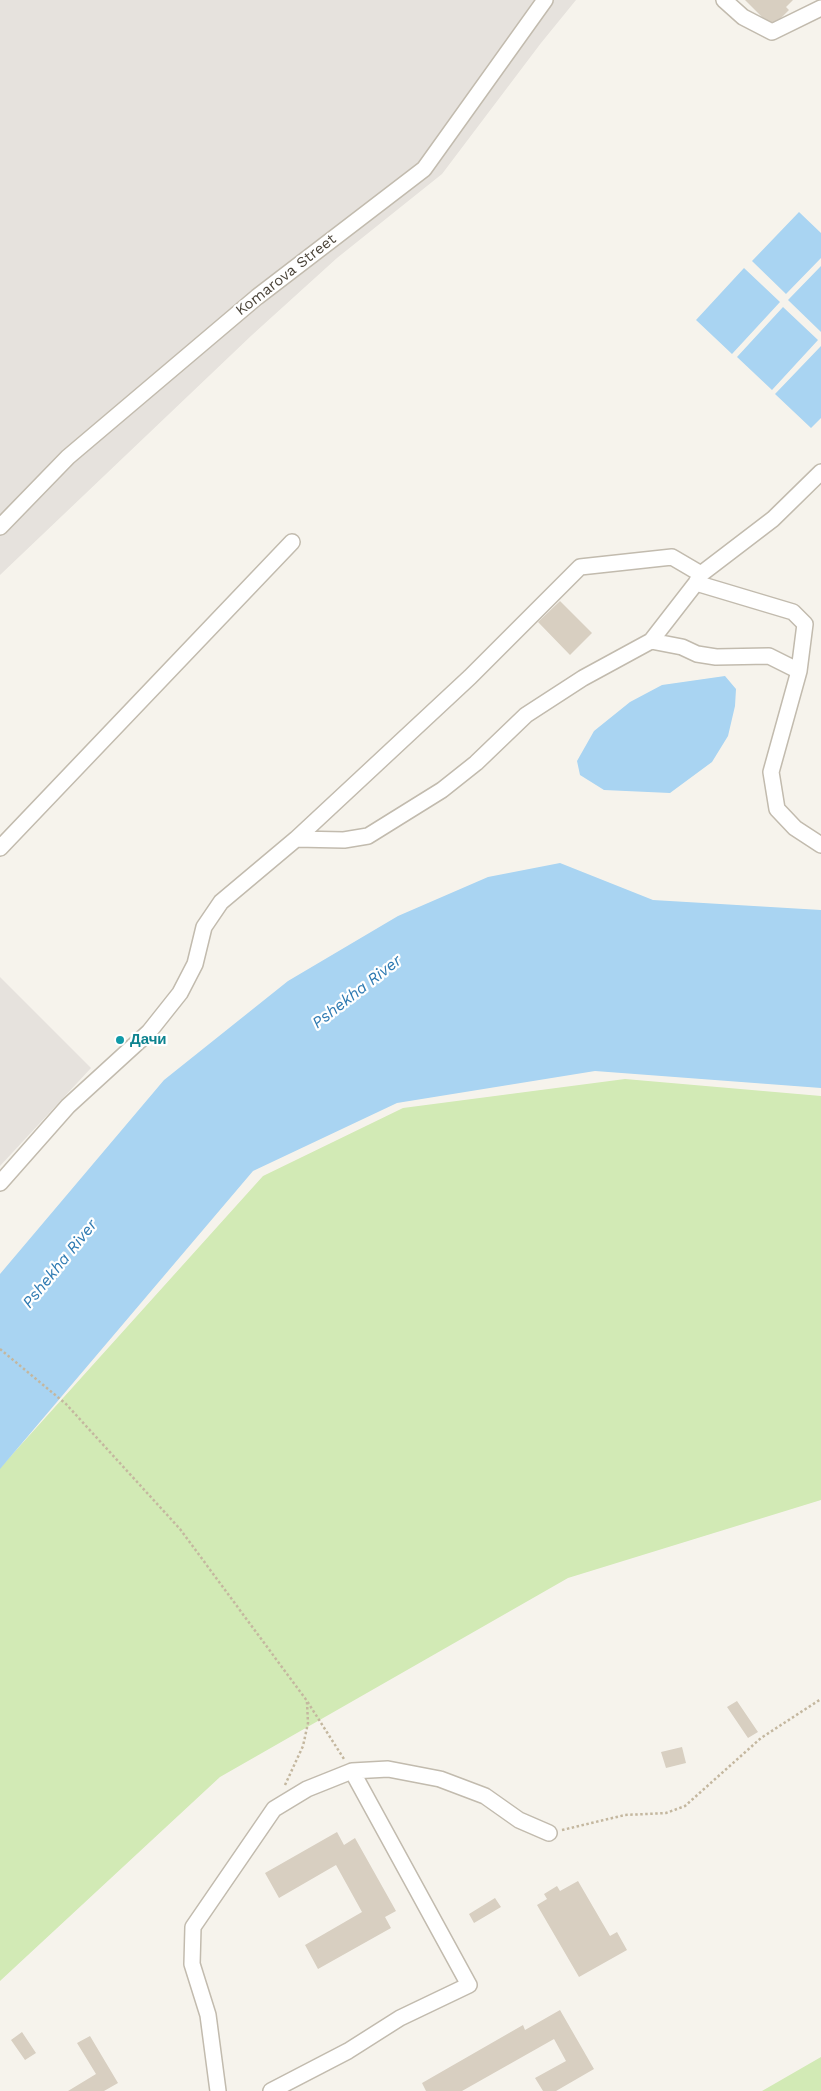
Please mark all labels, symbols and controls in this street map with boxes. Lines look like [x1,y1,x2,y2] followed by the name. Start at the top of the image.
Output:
[232,230,340,320] street label: Komarova Street
[309,951,405,1033] water label: Pshekha River
[130,1031,167,1049] place label: Дачи
[114,1034,126,1046] marker: Дачи
[19,1216,101,1312] water label: Pshekha River

